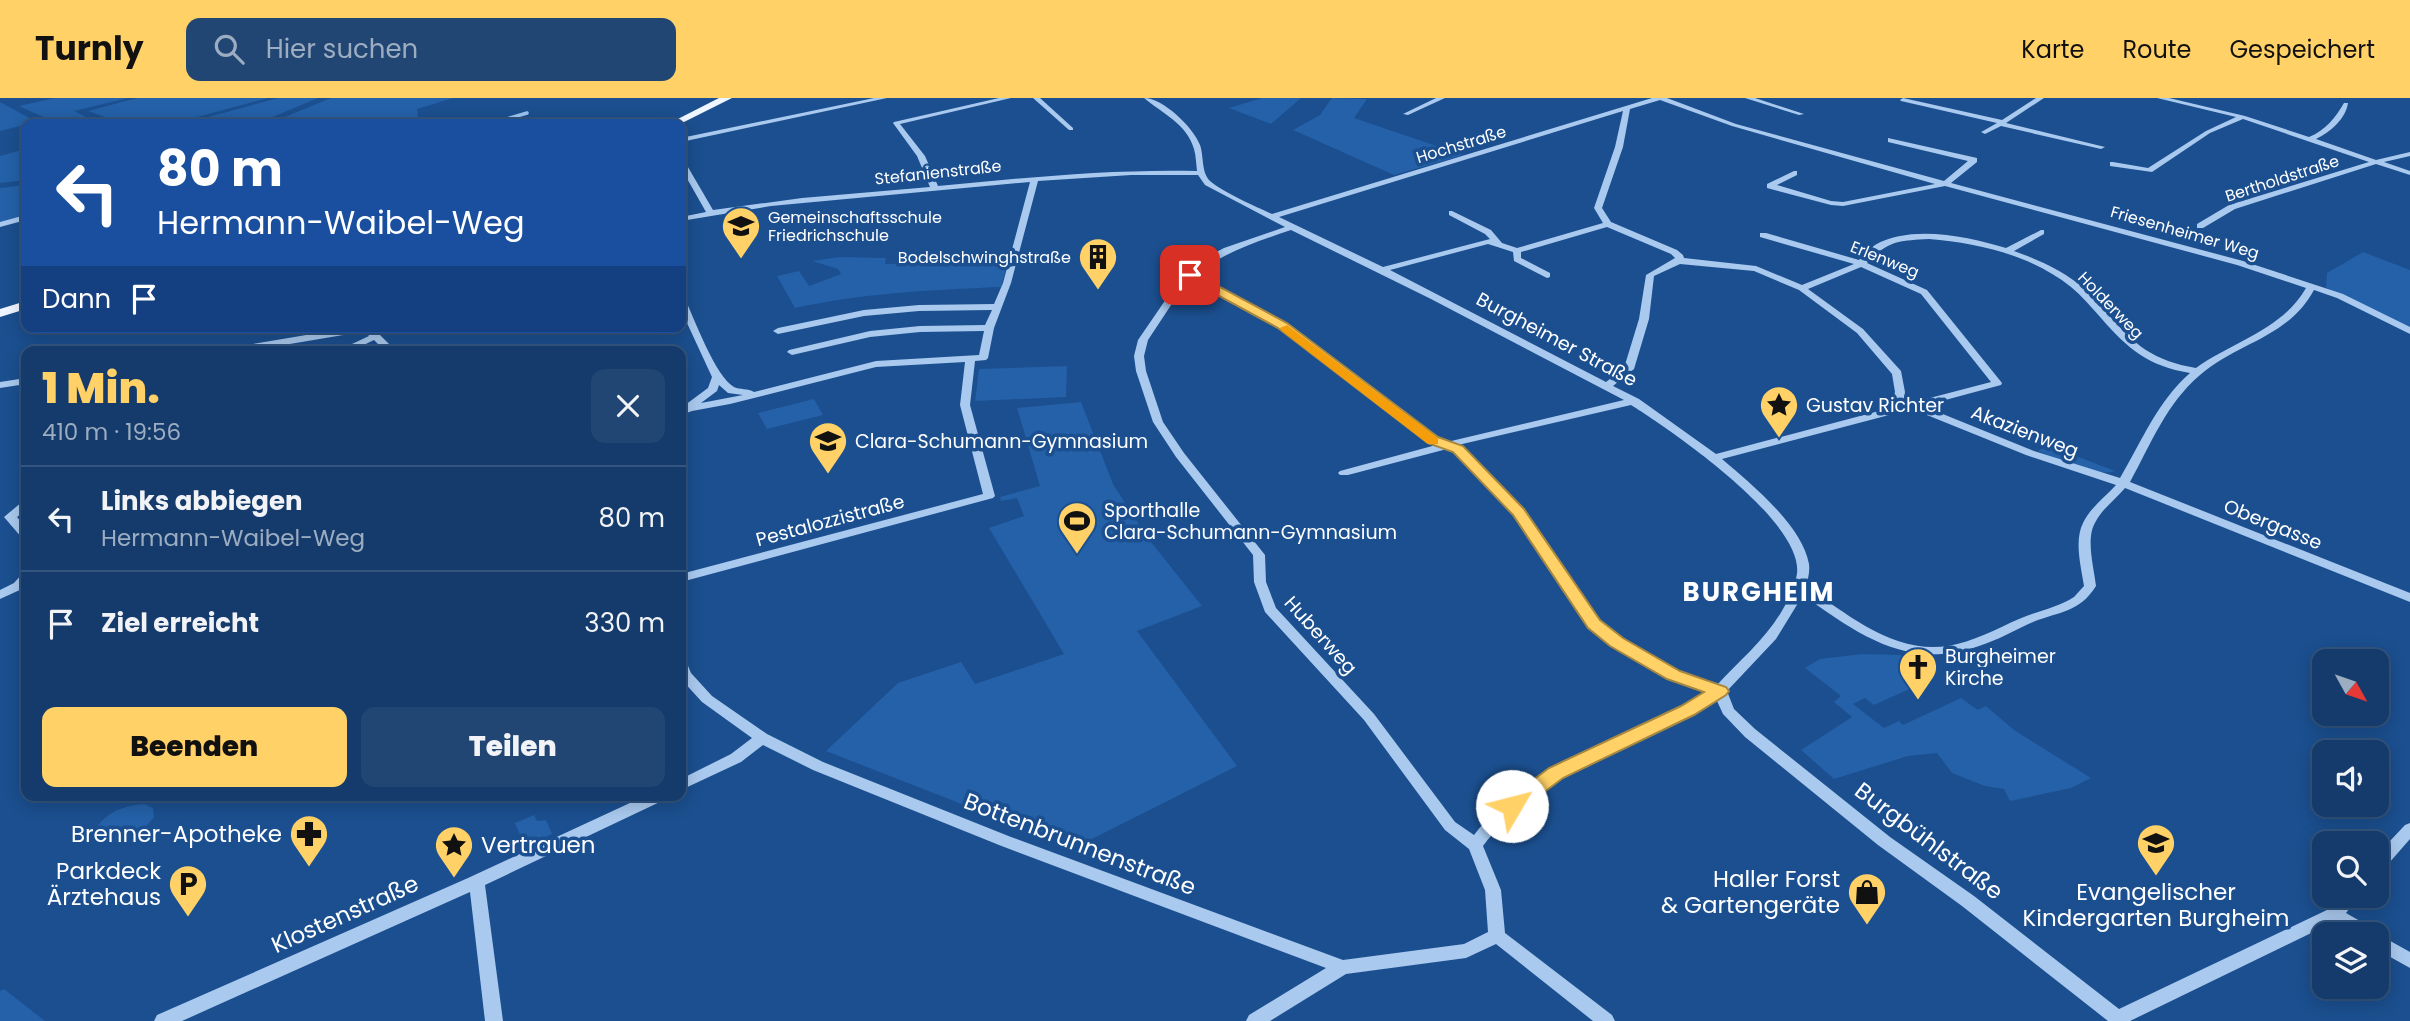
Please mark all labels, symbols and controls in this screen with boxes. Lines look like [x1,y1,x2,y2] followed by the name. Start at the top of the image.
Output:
[186,18,676,81] search box
[35,25,144,72] text: Turnly
[210,30,248,68] icon: search
[266,31,418,67] text: Hier suchen
[2021,33,2084,66] text: Karte
[2122,33,2191,66] text: Route
[2229,33,2375,66] text: Gespeichert
[1413,120,1509,169] street label: Hochstraße
[157,135,283,203] text: 80 m
[42,147,133,238] icon: left
[2222,149,2342,208] street label: Bertholdstraße
[874,154,1003,191] street label: Stefanienstraße
[157,200,525,245] text: Hermann-Waibel-Weg
[2108,200,2262,265] street label: Friesenheimer Weg
[720,205,762,260] school or university icon: Gemeinschaftsschule Friedrichschule
[768,206,942,247] place label: Gemeinschaftsschule Friedrichschule
[1847,235,1923,284] street label: Erlenweg
[1077,236,1119,291] building icon: Bodelschwinghstraße
[1160,245,1220,305] pin
[898,246,1071,269] place label: Bodelschwinghstraße
[1171,256,1209,294] icon: arrive
[2073,266,2149,344] street label: Holderweg
[125,280,163,318] icon: arrive
[42,281,111,317] text: Dann
[1472,286,1642,393] street label: Burgheimer Straße
[42,359,160,418] text: 1 Min.
[591,369,665,443] button: close
[1758,384,1800,439] place icon: Gustav Richter
[1806,392,1944,419] place label: Gustav Richter
[1967,399,2082,464] street label: Akazienweg
[42,416,181,448] text: 410 m · 19:56
[807,420,849,475] school or university icon: Clara-Schumann-Gymnasium
[855,428,1148,455] place label: Clara-Schumann-Gymnasium
[101,483,303,519] text: Links abbiegen
[753,488,907,553] street label: Pestalozzistraße
[2220,492,2326,556] street label: Obergasse
[1104,497,1397,546] place label: Sporthalle Clara-Schumann-Gymnasium
[42,500,80,538] icon: left
[599,500,665,536] text: 80 m
[1056,500,1098,555] sports icon: Sporthalle Clara-Schumann-Gymnasium
[101,522,365,554] text: Hermann-Waibel-Weg
[1683,574,1835,610] district label: BURGHEIM
[1278,590,1363,680] street label: Huberweg
[42,605,80,643] icon: arrive
[101,605,259,641] text: Ziel erreicht
[584,605,665,641] text: 330 m
[1945,643,2056,692] place label: Burgheimer Kirche
[1897,646,1939,701] church icon: Burgheimer Kirche
[2312,649,2389,726] north arrow
[2312,649,2389,999] map controls
[42,707,347,787] button: Beenden
[361,707,665,787] button: Teilen
[2312,740,2389,817] button: sound
[1475,769,1549,843] position arrow
[1848,775,2010,907] street label: Burgbühlstraße
[959,785,1201,903] street label: Bottenbrunnenstraße
[288,813,330,868] pharmacy icon: Brenner-Apotheke
[71,818,282,850] place label: Brenner-Apotheke
[2135,822,2177,877] school or university icon: Evangelischer Kindergarten Burgheim
[433,824,475,879] place icon: Vertrauen
[481,829,596,861] place label: Vertrauen
[2312,831,2389,908] button: search
[47,855,161,913] place label: Parkdeck Ärztehaus
[167,863,209,918] parking icon: Parkdeck Ärztehaus
[1661,863,1840,921] place label: Haller Forst & Gartengeräte
[266,867,424,961] street label: Klostenstraße
[1846,871,1888,926] shop icon: Haller Forst & Gartengeräte
[2023,876,2289,934] place label: Evangelischer Kindergarten Burgheim
[2312,922,2389,999] button: layers

